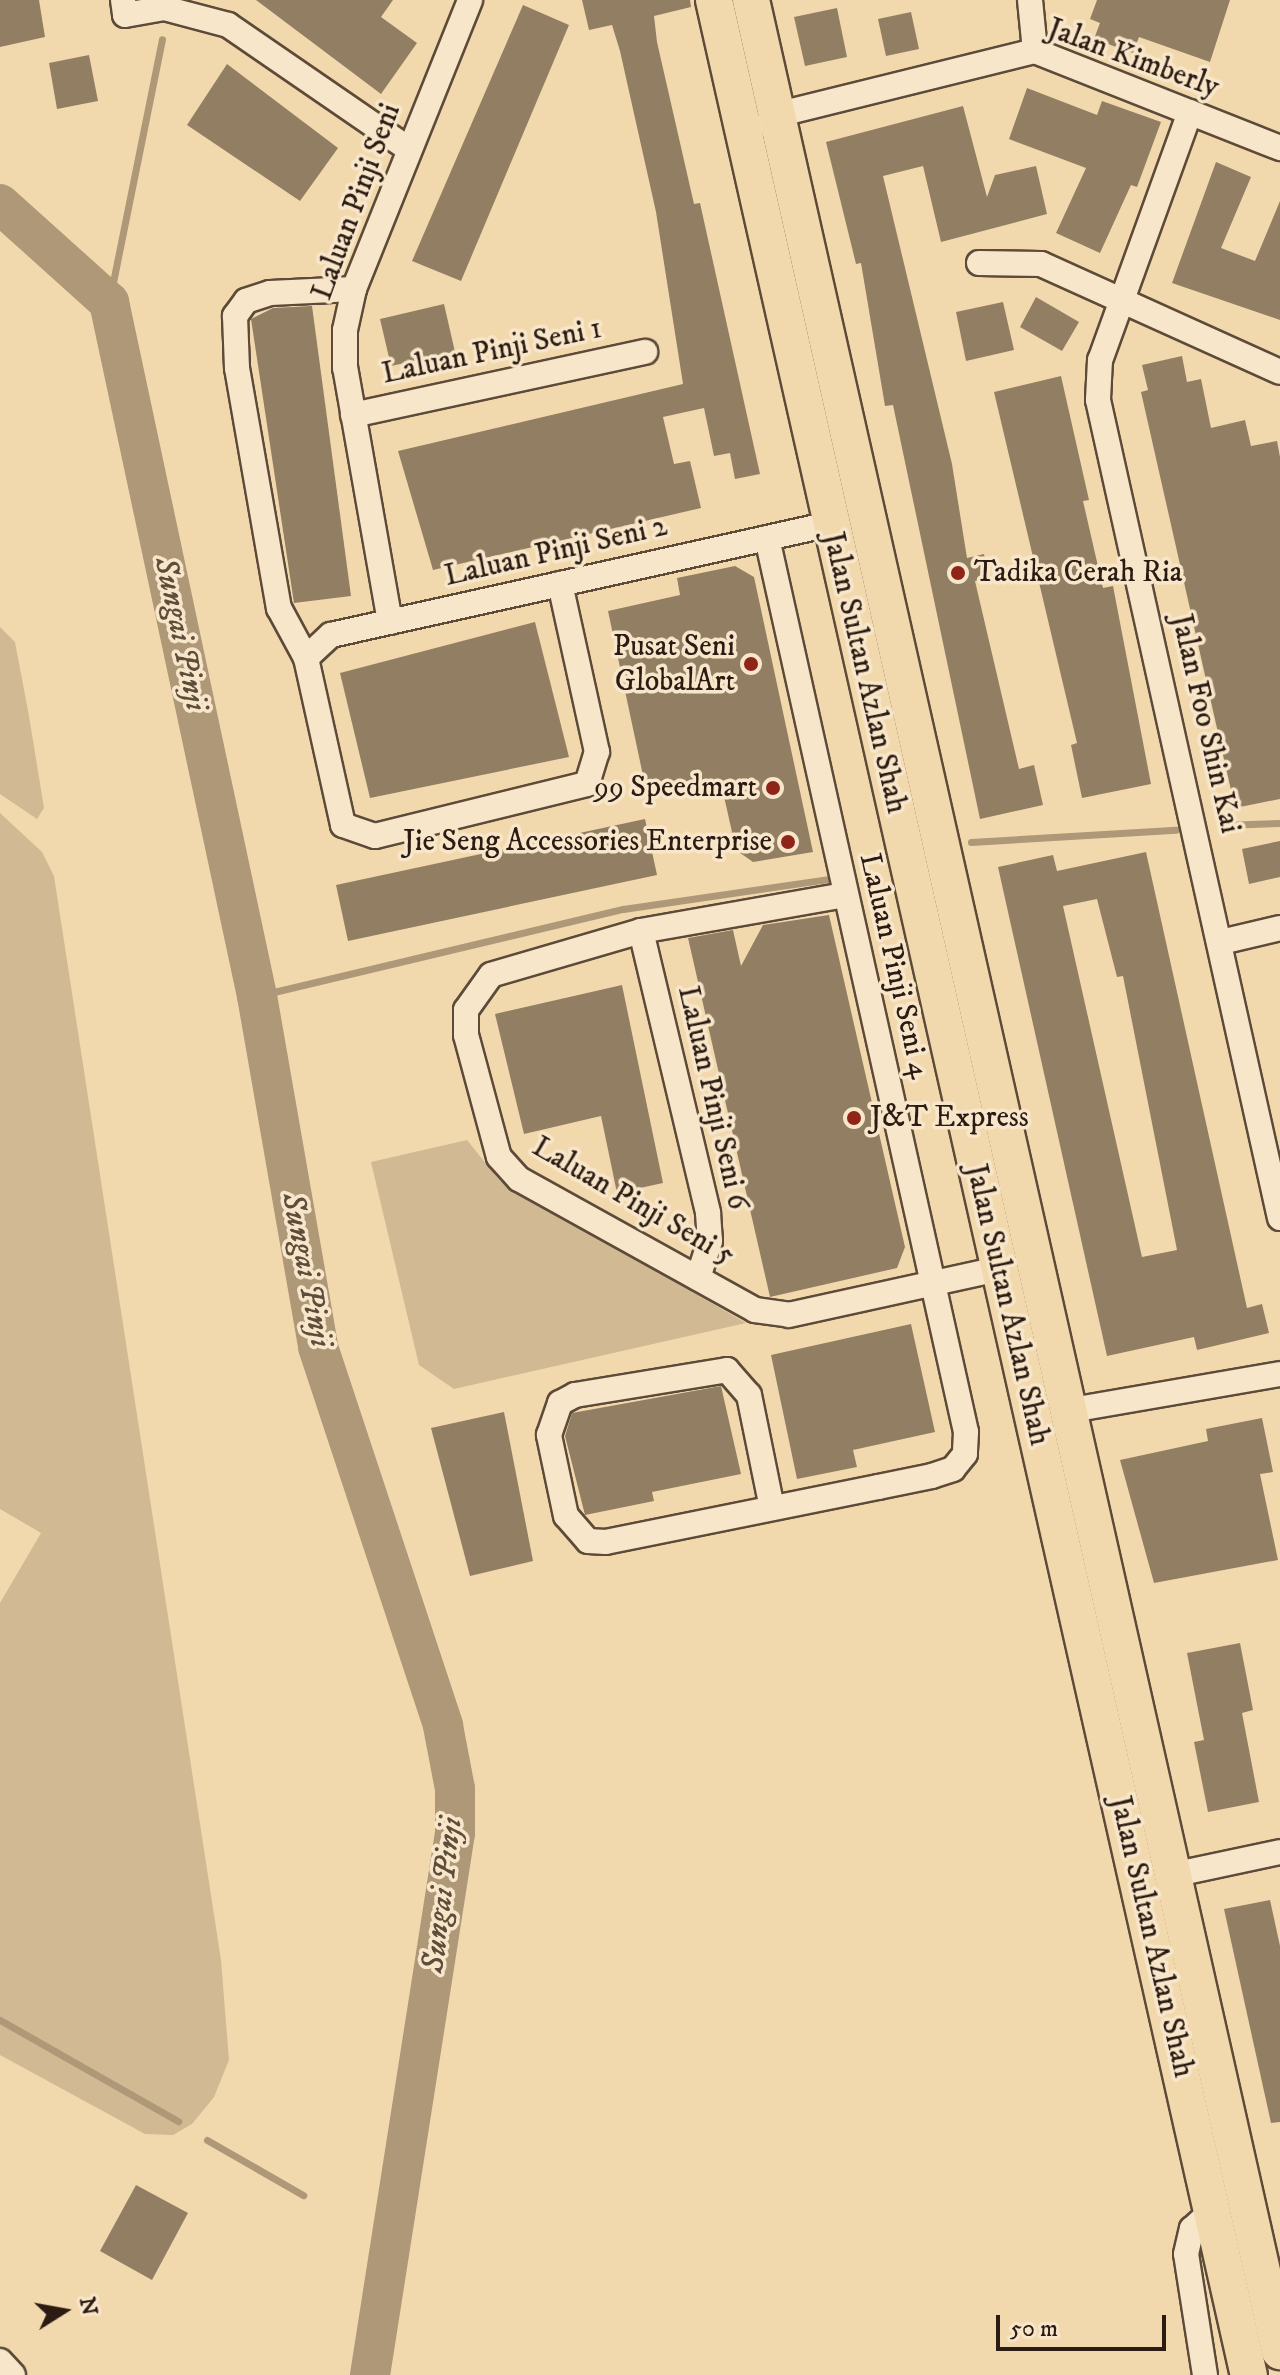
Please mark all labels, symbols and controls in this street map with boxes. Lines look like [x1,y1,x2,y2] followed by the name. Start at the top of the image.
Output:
[1042,11,1224,107] street label: Jalan Kimberly
[305,99,409,305] street label: Laluan Pinji Seni
[379,311,605,393] street label: Laluan Pinji Seni 1
[441,509,671,595] street label: Laluan Pinji Seni 2
[814,529,914,817] street label: Jalan Sultan Azlan Shah
[145,553,215,715] water label: Sungai Pinji
[974,555,1182,591] place label: Tadika Cerah Ria
[949,564,967,582] marker: Tadika Cerah Ria
[1162,611,1248,837] street label: Jalan Foo Shin Kai
[613,629,735,700] place label: Pusat Seni GlobalArt
[742,655,760,673] marker: Pusat Seni GlobalArt
[594,770,757,806] place label: 99 Speedmart
[764,779,782,797] marker: 99 Speedmart
[403,824,772,860] place label: Jie Seng Accessories Enterprise
[779,833,797,851] marker: Jie Seng Accessories Enterprise
[851,850,937,1082] street label: Laluan Pinji Seni 4
[669,983,755,1213] street label: Laluan Pinji Seni 6
[870,1100,1029,1136] place label: J&T Express
[845,1109,863,1127] marker: J&T Express
[525,1130,741,1274] street label: Laluan Pinji Seni 5
[957,1161,1057,1449] street label: Jalan Sultan Azlan Shah
[272,1190,340,1350] water label: Sungai Pinji
[1101,1793,1201,2081] street label: Jalan Sultan Azlan Shah
[414,1815,472,1975] water label: Sungai Pinji
[24,2271,104,2351] north arrow
[73,2295,103,2318] text: N
[1000,2299,1170,2349] scale bar
[1010,2314,1058,2344] text: 50 m

